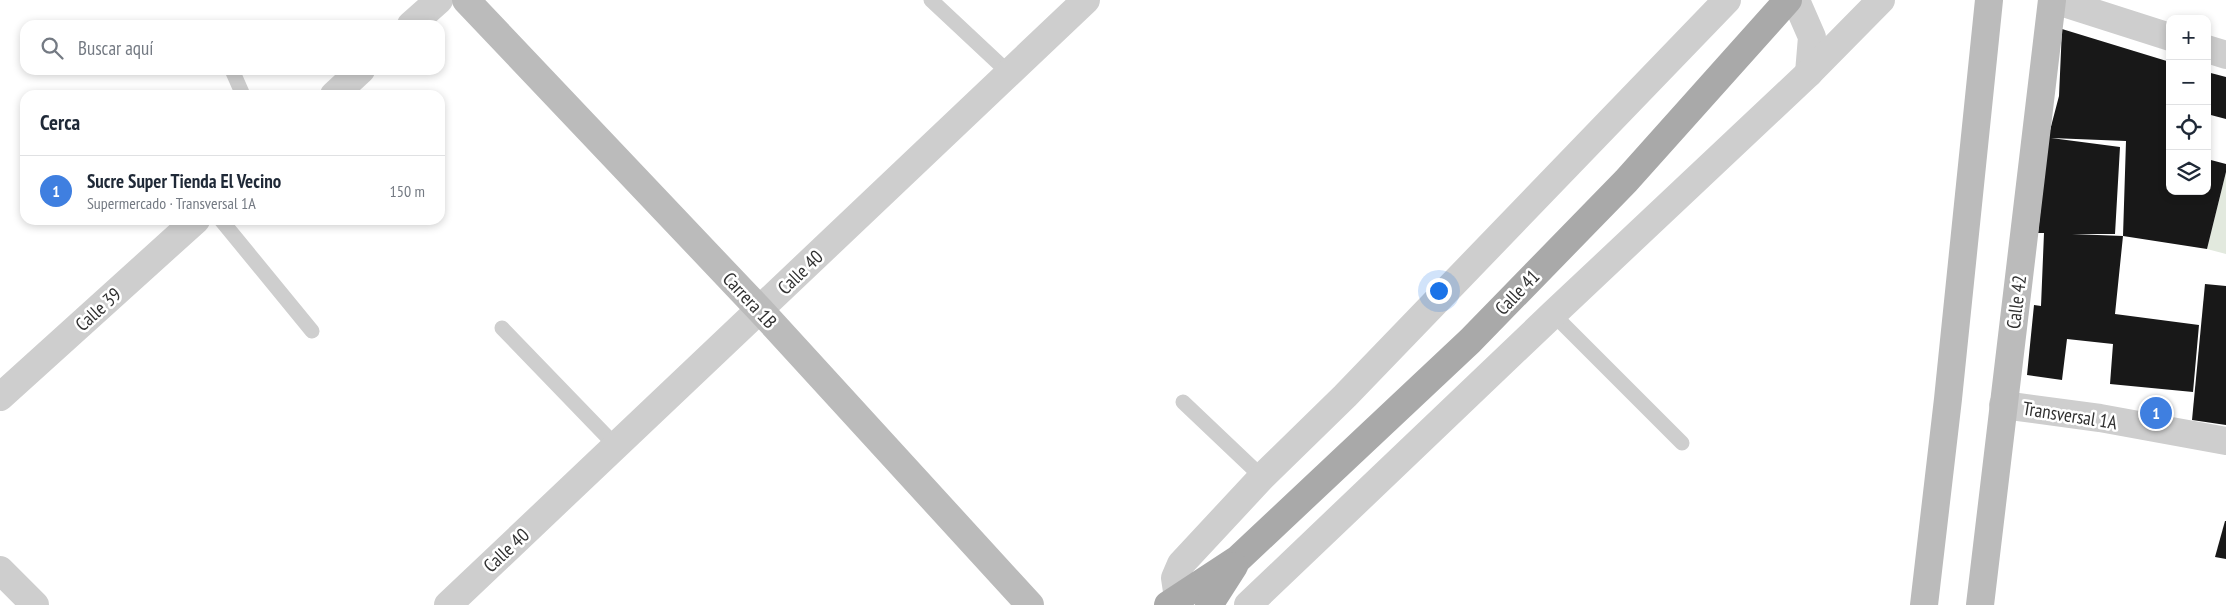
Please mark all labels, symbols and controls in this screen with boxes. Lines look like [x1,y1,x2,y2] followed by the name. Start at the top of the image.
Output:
[2166,15,2211,195] map controls
[2166,15,2211,60] button: +
[20,20,445,75] search box
[38,34,66,62] icon: search
[78,36,153,60] text: Buscar aquí
[2166,60,2211,105] button: −
[2166,105,2211,150] button: locate
[40,109,80,136] text: Cerca
[2166,150,2211,195] button: layers
[87,169,281,193] text: Sucre Super Tienda El Vecino
[52,181,60,201] text: 1
[390,181,425,201] text: 150 m
[87,193,256,213] text: Supermercado · Transversal 1A
[772,245,828,299] street label: Calle 40
[1490,264,1544,320] street label: Calle 41
[718,267,782,333] street label: Carrera 1B
[2001,274,2031,330] street label: Calle 42
[1426,278,1452,304] your location
[70,282,126,336] street label: Calle 39
[2140,394,2172,432] pin: 1
[2021,396,2119,434] street label: Transversal 1A
[478,523,534,577] street label: Calle 40

